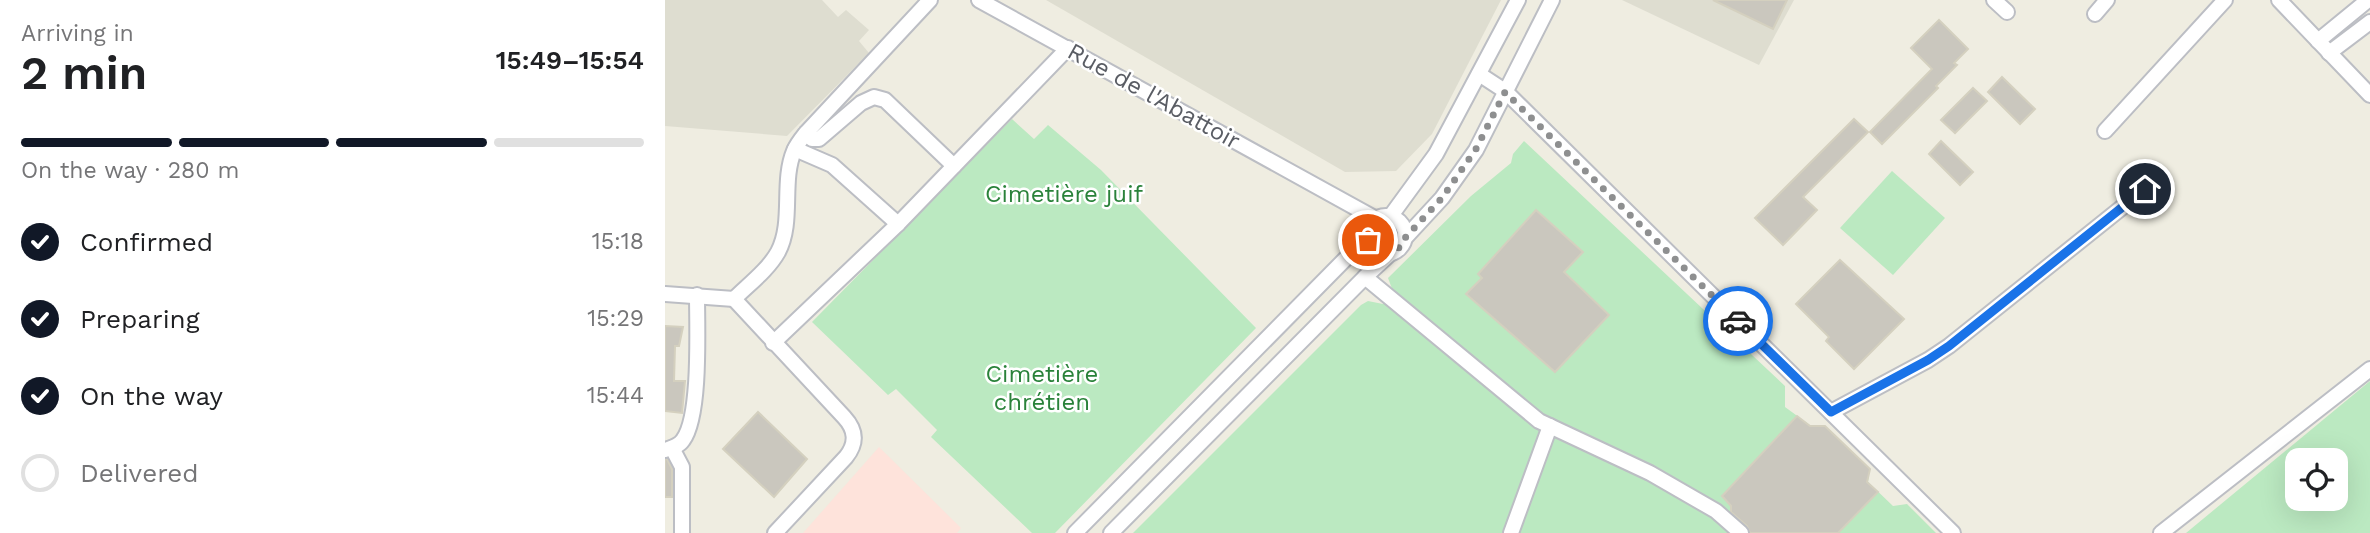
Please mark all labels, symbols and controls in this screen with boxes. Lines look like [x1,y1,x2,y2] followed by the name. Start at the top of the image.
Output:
[21,20,134,47] text: Arriving in
[1063,37,1245,155] street label: Rue de l'Abattoir
[496,45,644,75] text: 15:49–15:54
[21,46,147,100] text: 2 min
[21,157,239,184] text: On the way · 280 m
[2115,159,2175,219] pin
[2126,170,2164,208] icon: home
[985,180,1144,208] park label: Cimetière juif
[1338,210,1398,270] pin
[1349,221,1387,259] icon: bag
[21,223,59,261] icon: check
[80,227,213,257] text: Confirmed
[592,228,644,255] text: 15:18
[1703,286,1773,356] courier
[21,300,59,338] icon: check
[1719,302,1757,340] icon: car
[80,304,200,334] text: Preparing
[587,305,644,332] text: 15:29
[986,360,1098,416] park label: Cimetière chrétien
[21,377,59,415] icon: check
[80,381,223,411] text: On the way
[587,382,644,409] text: 15:44
[2285,448,2348,511] map controls
[2285,448,2348,511] button: locate
[80,458,199,488] text: Delivered

